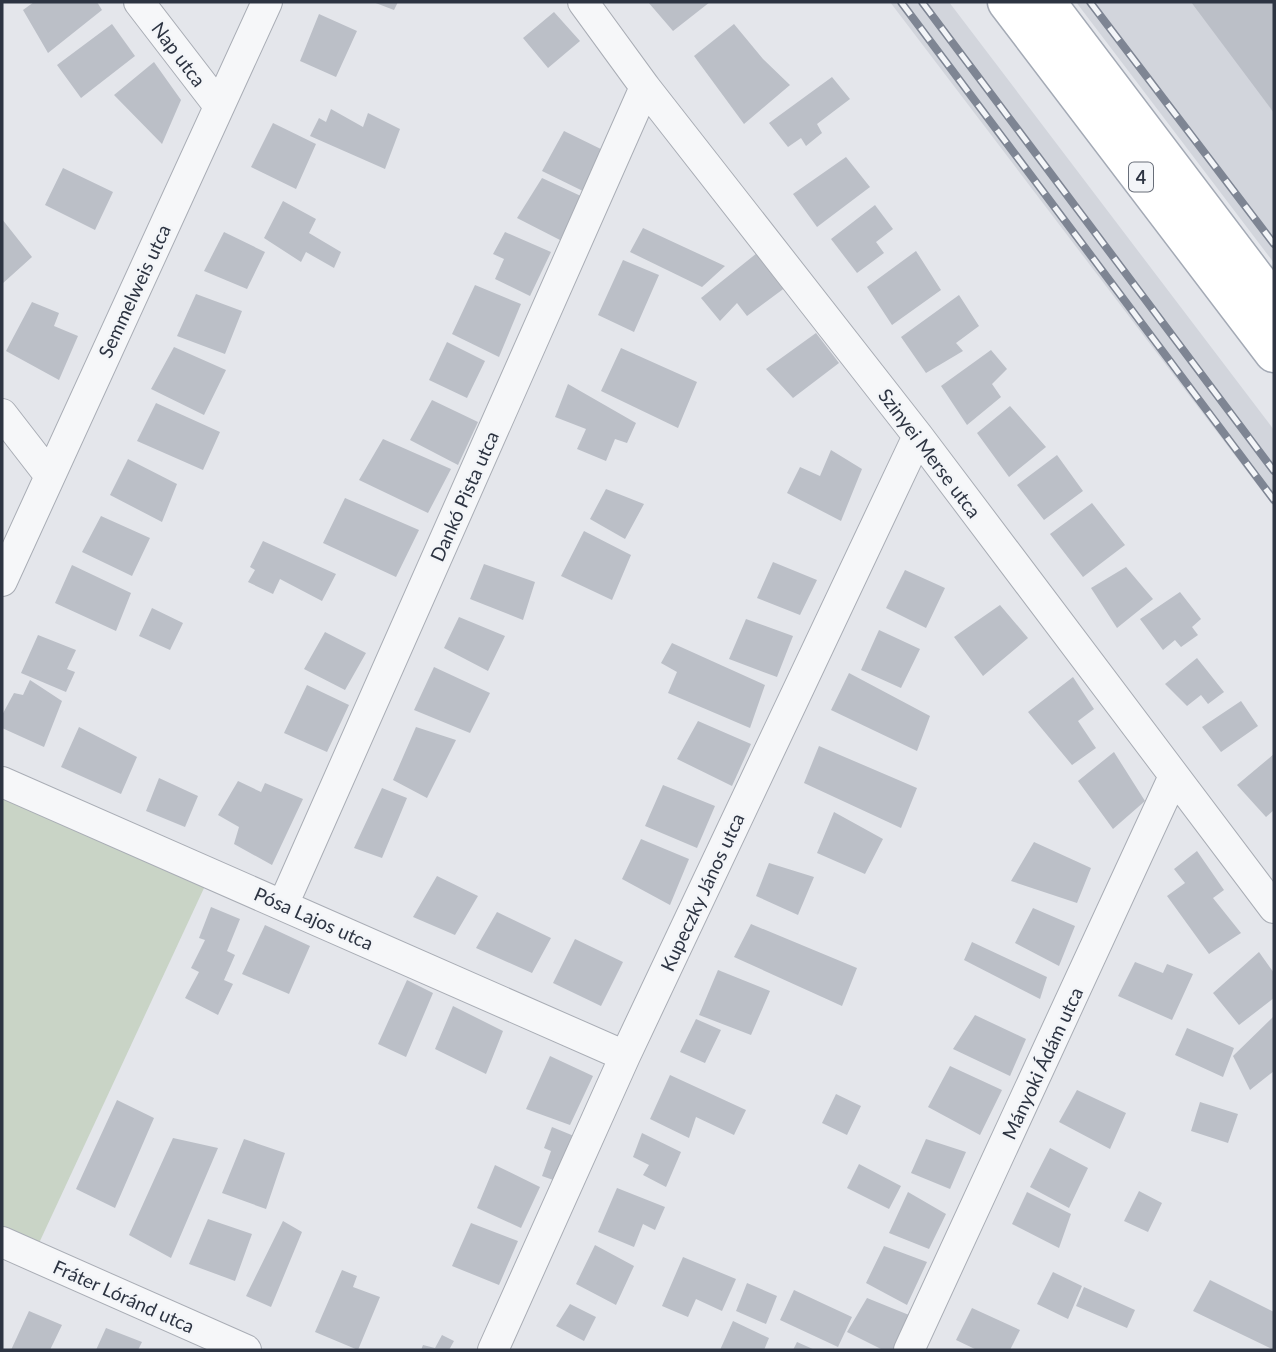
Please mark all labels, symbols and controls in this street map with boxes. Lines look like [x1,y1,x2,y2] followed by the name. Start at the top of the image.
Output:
[147,17,211,91] street label: Nap utca
[1129,162,1153,192] road number: 4
[93,221,175,361] street label: Semmelweis utca
[874,384,986,522] street label: Szinyei Merse utca
[425,427,503,565] street label: Dankó Pista utca
[655,809,749,975] street label: Kupeczky János utca
[251,882,377,954] street label: Pósa Lajos utca
[997,983,1087,1143] street label: Mányoki Ádám utca
[50,1255,198,1337] street label: Fráter Lóránd utca

